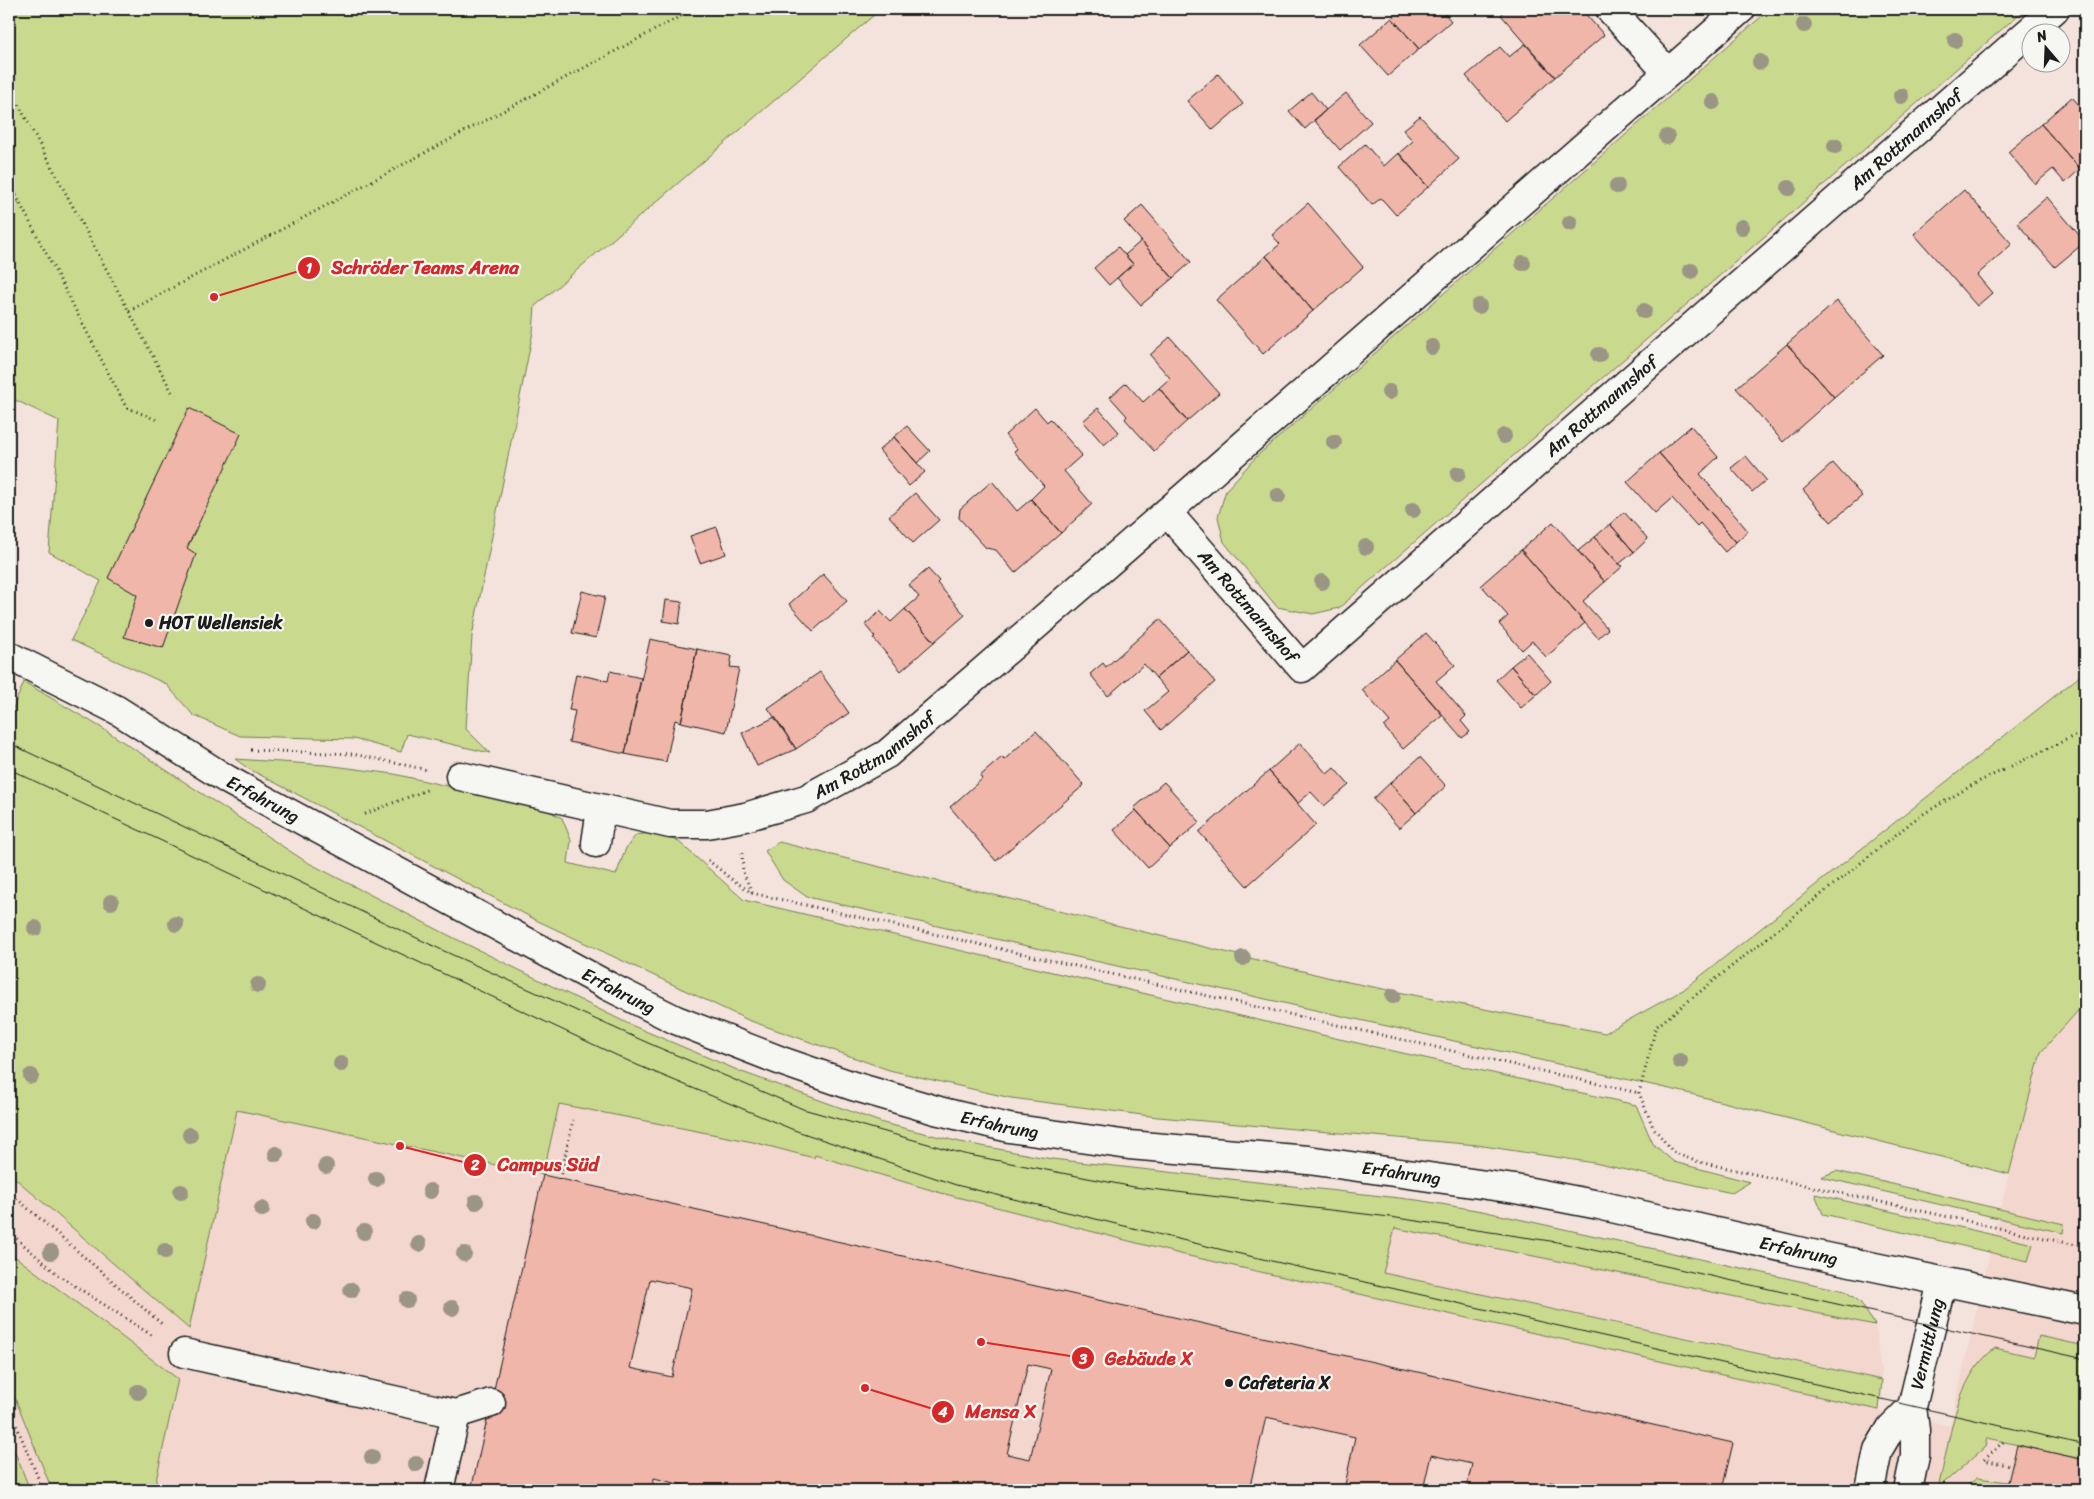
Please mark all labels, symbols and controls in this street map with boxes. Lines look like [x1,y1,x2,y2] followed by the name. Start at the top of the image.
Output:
[2022,22,2072,72] north arrow
[2032,23,2051,50] text: N
[1841,78,1972,199] street label: Am Rottmannshof
[296,251,529,285] callout: Schröder Teams Arena
[330,251,519,284] text: Schröder Teams Arena
[306,255,313,281] text: 1
[1536,345,1668,466] street label: Am Rottmannshof
[1189,541,1309,672] street label: Am Rottmannshof
[158,607,283,639] place label: HOT Wellensiek
[143,617,155,629] marker: HOT Wellensiek
[806,701,945,809] street label: Am Rottmannshof
[221,766,306,832] street label: Erfahrung
[576,958,661,1023] street label: Erfahrung
[957,1101,1041,1148] street label: Erfahrung
[462,1148,608,1182] callout: Campus Süd
[496,1148,601,1181] text: Campus Süd
[470,1152,480,1178] text: 2
[1360,1152,1443,1194] street label: Erfahrung
[1756,1227,1841,1275] street label: Erfahrung
[1901,1295,1954,1393] street label: Vermittlung
[1070,1341,1204,1375] callout: Gebäude X
[1104,1342,1194,1375] text: Gebäude X
[1078,1346,1088,1372] text: 3
[1238,1367,1331,1399] place label: Cafeteria X
[1223,1377,1235,1389] marker: Cafeteria X
[931,1395,1047,1429] callout: Mensa X
[964,1395,1037,1428] text: Mensa X
[937,1399,948,1425] text: 4

